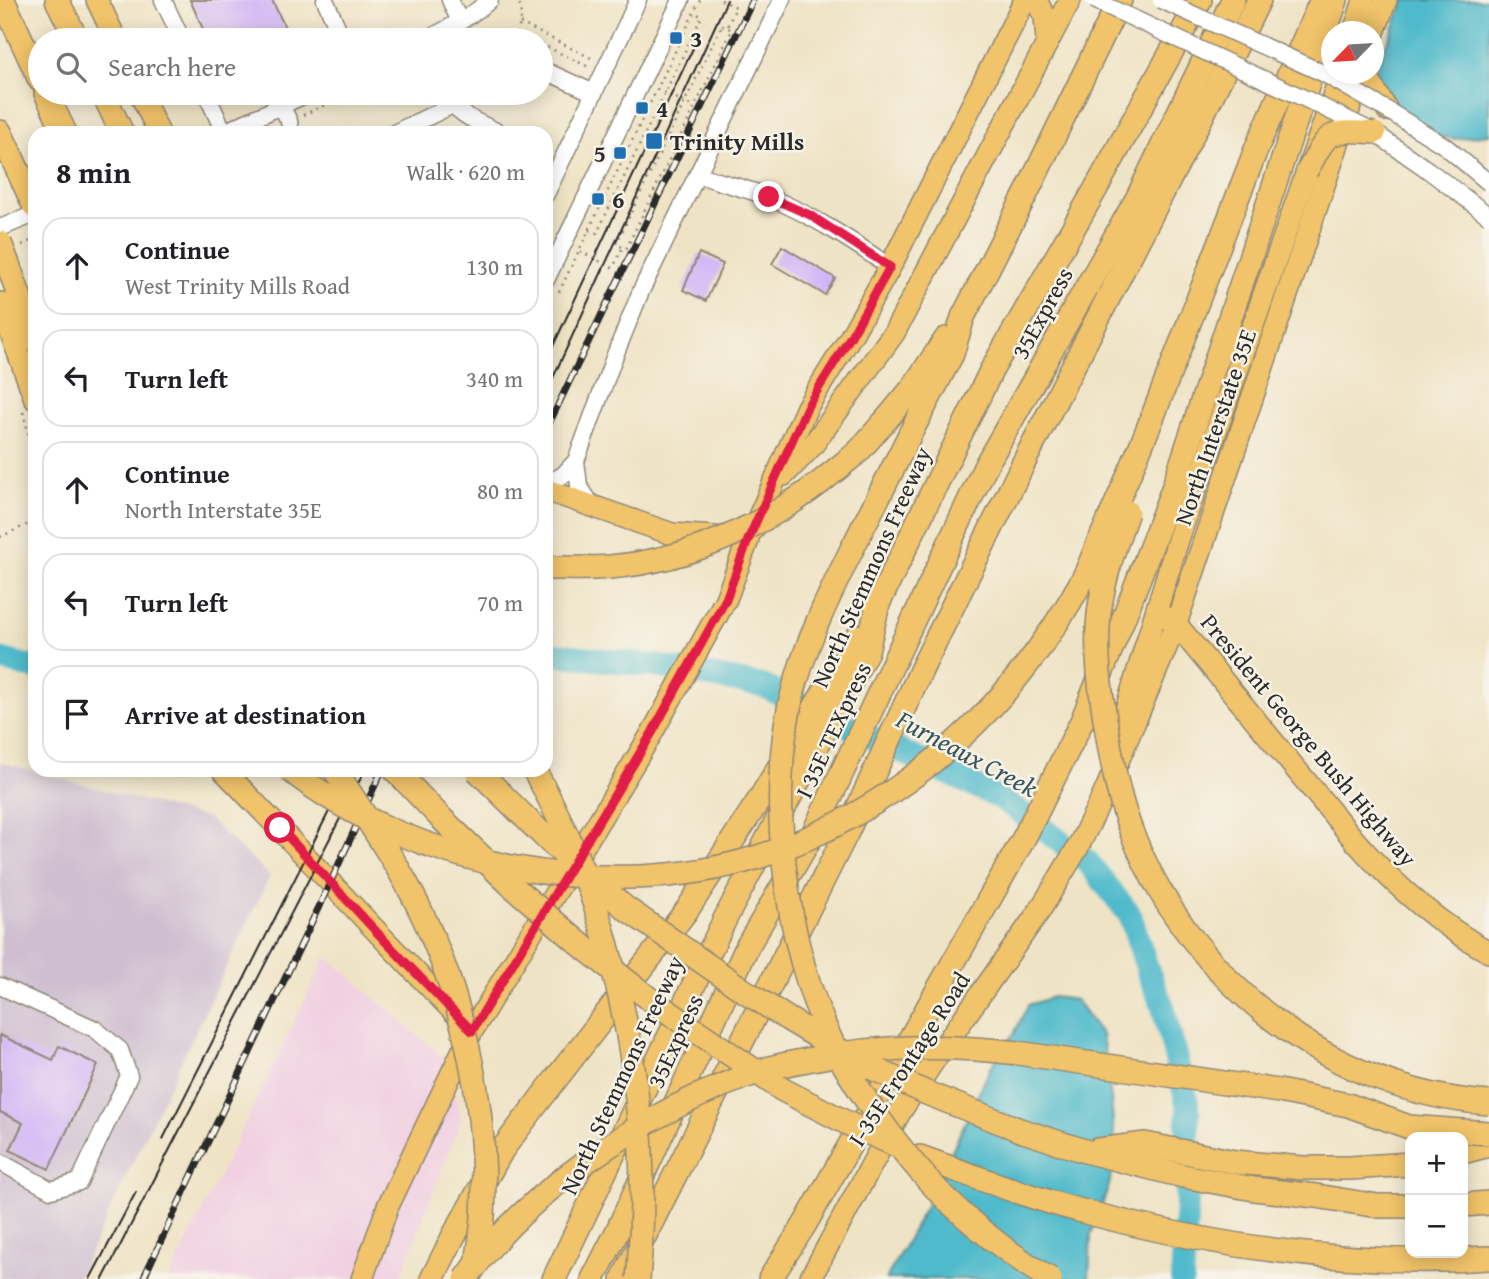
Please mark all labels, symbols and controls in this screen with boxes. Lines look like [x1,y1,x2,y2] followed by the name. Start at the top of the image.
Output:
[690,21,702,56] place label: 3
[1321,21,1384,84] north arrow
[28,28,553,105] search box
[668,30,684,46] marker: 3
[108,47,236,86] text: Search here
[52,48,90,86] icon: search
[656,91,668,126] place label: 4
[634,100,650,116] marker: 4
[670,124,804,159] place label: Trinity Mills
[644,131,664,151] marker: Trinity Mills
[594,136,606,171] place label: 5
[612,145,628,161] marker: 5
[56,150,131,194] text: 8 min
[406,155,525,188] text: Walk · 620 m
[753,181,784,212] route end
[612,182,624,217] place label: 6
[590,191,606,207] marker: 6
[125,230,230,269] text: Continue
[58,247,96,285] icon: ahead
[466,250,523,283] text: 130 m
[1002,261,1082,365] street label: 35Express
[125,269,350,302] text: West Trinity Mills Road
[1165,324,1265,530] street label: North Interstate 35E
[58,359,96,397] icon: left
[125,359,228,398] text: Turn left
[466,362,523,395] text: 340 m
[802,441,940,693] street label: North Stemmons Freeway
[125,454,230,493] text: Continue
[58,471,96,509] icon: ahead
[477,474,523,507] text: 80 m
[125,493,322,526] text: North Interstate 35E
[58,583,96,621] icon: left
[125,583,228,622] text: Turn left
[477,586,523,619] text: 70 m
[1193,606,1425,874] street label: President George Bush Highway
[786,656,880,804] street label: I 35E TEXpress
[58,695,96,733] icon: arrive
[125,695,366,734] text: Arrive at destination
[889,699,1045,807] water label: Furneaux Creek
[264,812,295,843] route start
[551,950,693,1200] street label: North Stemmons Freeway
[839,965,979,1153] street label: I-35E Frontage Road
[638,988,712,1094] street label: 35Express
[1405,1132,1468,1258] map controls
[1405,1132,1468,1195] button: +
[1405,1195,1468,1258] button: −

